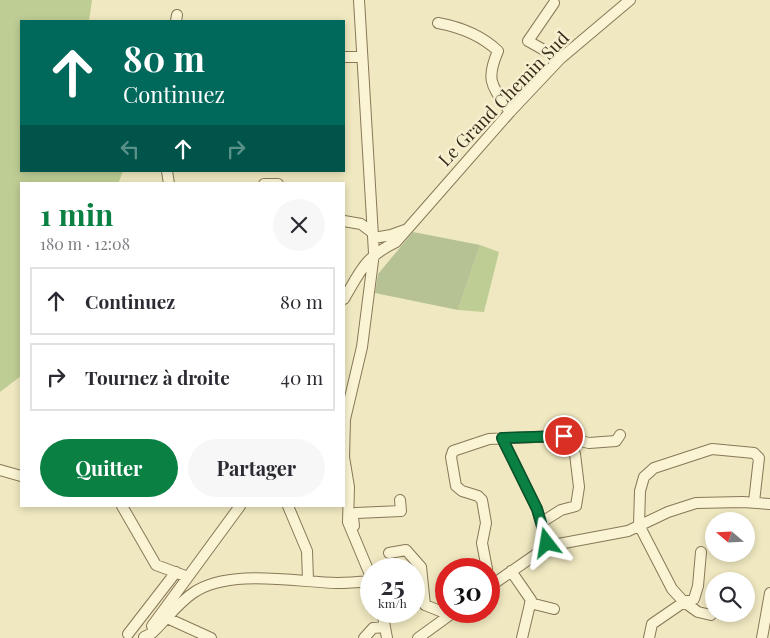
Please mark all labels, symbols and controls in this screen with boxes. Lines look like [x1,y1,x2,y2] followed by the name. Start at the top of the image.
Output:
[433,25,574,171] street label: Le Grand Chemin Sud
[123,34,205,81] text: 80 m
[40,40,105,105] icon: ahead
[123,79,225,109] text: Continuez
[116,135,144,163] icon: left
[169,135,197,163] icon: ahead
[222,135,250,163] icon: right
[40,194,114,234] text: 1 min
[273,199,325,251] button: close
[40,233,130,254] text: 180 m · 12:08
[42,287,70,315] icon: ahead
[85,288,175,314] text: Continuez
[280,288,323,314] text: 80 m
[42,363,70,391] icon: right
[85,364,230,390] text: Tournez à droite
[281,364,323,390] text: 40 m
[543,415,585,457] pin
[550,422,578,450] icon: arrive
[40,439,178,497] button: Quitter
[188,439,325,497] button: Partager
[705,512,755,562] north arrow
[705,512,755,622] map controls
[520,516,572,568] position arrow
[435,558,500,623] speed limit sign: 30
[380,568,405,601] text: 25
[705,572,755,622] button: search
[378,595,407,611] text: km/h

